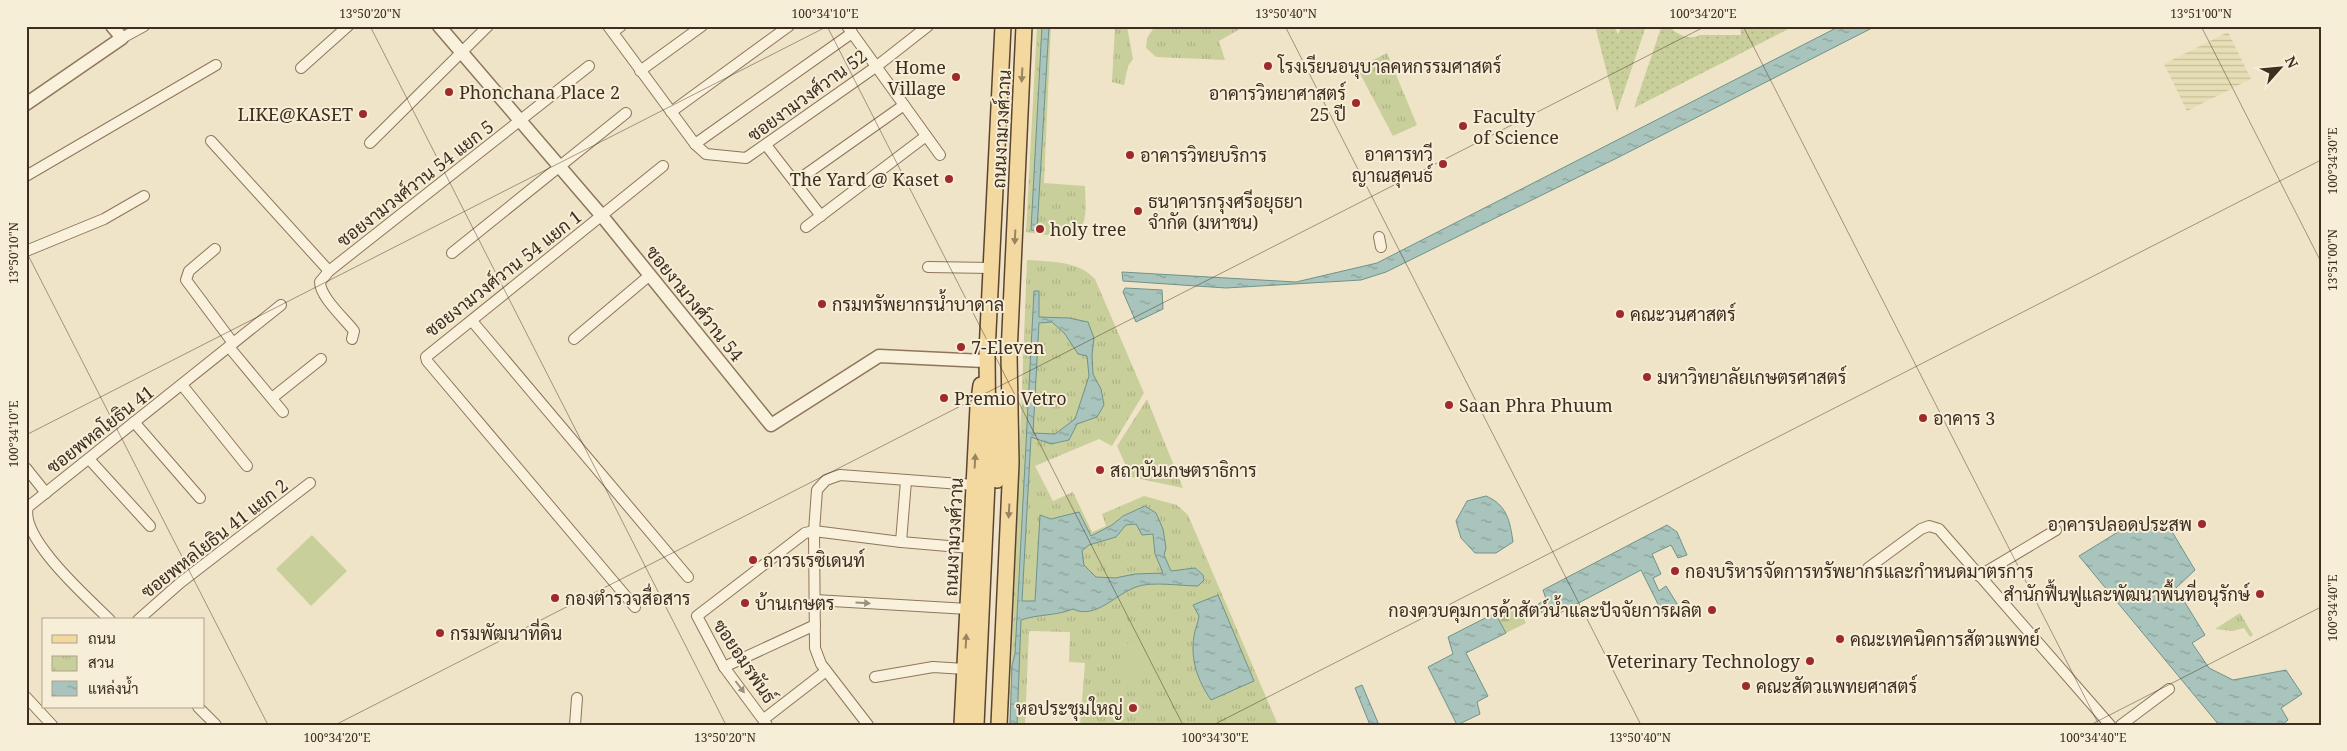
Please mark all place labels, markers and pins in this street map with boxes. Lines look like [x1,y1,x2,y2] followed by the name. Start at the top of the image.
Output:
[1277,54,1502,79] place label: โรงเรียนอนุบาลคหกรรมศาสตร์
[887,55,946,100] place label: Home Village
[1262,60,1274,72] marker: โรงเรียนอนุบาลคหกรรมศาสตร์
[950,71,962,83] marker: Home Village
[459,80,620,104] place label: Phonchana Place 2
[1209,81,1346,126] place label: อาคารวิทยาศาสตร์ 25 ปี
[443,86,455,98] marker: Phonchana Place 2
[1350,97,1362,109] marker: อาคารวิทยาศาสตร์ 25 ปี
[237,102,353,126] place label: LIKE@KASET
[1473,104,1559,149] place label: Faculty of Science
[357,108,369,120] marker: LIKE@KASET
[1457,120,1469,132] marker: Faculty of Science
[1352,142,1433,188] place label: อาคารทวี ญาณสุคนธ์
[1140,143,1267,167] place label: อาคารวิทยบริการ
[1124,149,1136,161] marker: อาคารวิทยบริการ
[1437,158,1449,170] marker: อาคารทวี ญาณสุคนธ์
[790,167,939,191] place label: The Yard @ Kaset
[943,173,955,185] marker: The Yard @ Kaset
[1148,189,1303,234] place label: ธนาคารกรุงศรีอยุธยา จำกัด (มหาชน)
[1132,205,1144,217] marker: ธนาคารกรุงศรีอยุธยา จำกัด (มหาชน)
[1050,217,1126,241] place label: holy tree
[1034,223,1046,235] marker: holy tree
[832,289,1004,316] place label: กรมทรัพยากรน้ำบาดาล
[816,298,828,310] marker: กรมทรัพยากรน้ำบาดาล
[1630,302,1736,326] place label: คณะวนศาสตร์
[1614,308,1626,320] marker: คณะวนศาสตร์
[971,335,1045,359] place label: 7-Eleven
[955,341,967,353] marker: 7-Eleven
[1657,365,1847,389] place label: มหาวิทยาลัยเกษตรศาสตร์
[1641,371,1653,383] marker: มหาวิทยาลัยเกษตรศาสตร์
[954,386,1067,410] place label: Premio Vetro
[938,392,950,404] marker: Premio Vetro
[1459,393,1613,417] place label: Saan Phra Phuum
[1443,399,1455,411] marker: Saan Phra Phuum
[1933,406,1995,430] place label: อาคาร 3
[1917,412,1929,424] marker: อาคาร 3
[1110,458,1257,482] place label: สถาบันเกษตราธิการ
[1094,464,1106,476] marker: สถาบันเกษตราธิการ
[2047,512,2192,536] place label: อาคารปลอดประสพ
[2196,518,2208,530] marker: อาคารปลอดประสพ
[763,548,865,572] place label: ถาวรเรซิเดนท์
[747,554,759,566] marker: ถาวรเรซิเดนท์
[1685,559,2034,583] place label: กองบริหารจัดการทรัพยากรและกำหนดมาตรการ
[1669,565,1681,577] marker: กองบริหารจัดการทรัพยากรและกำหนดมาตรการ
[2003,579,2251,608] place label: สำนักฟื้นฟูและพัฒนาพื้นที่อนุรักษ์
[565,583,691,610] place label: กองตำรวจสื่อสาร
[2254,588,2266,600] marker: สำนักฟื้นฟูและพัฒนาพื้นที่อนุรักษ์
[755,591,835,615] place label: บ้านเกษตร
[549,592,561,604] marker: กองตำรวจสื่อสาร
[1388,595,1702,623] place label: กองควบคุมการค้าสัตว์น้ำและปัจจัยการผลิต
[739,597,751,609] marker: บ้านเกษตร
[1706,604,1718,616] marker: กองควบคุมการค้าสัตว์น้ำและปัจจัยการผลิต
[450,618,562,645] place label: กรมพัฒนาที่ดิน
[434,627,446,639] marker: กรมพัฒนาที่ดิน
[1850,627,2040,651] place label: คณะเทคนิคการสัตวแพทย์
[1834,633,1846,645] marker: คณะเทคนิคการสัตวแพทย์
[1606,649,1801,673] place label: Veterinary Technology
[1804,655,1816,667] marker: Veterinary Technology
[1756,674,1917,698] place label: คณะสัตวแพทยศาสตร์
[1740,680,1752,692] marker: คณะสัตวแพทยศาสตร์
[1016,696,1123,721] place label: หอประชุมใหญ่
[1127,702,1139,714] marker: หอประชุมใหญ่

